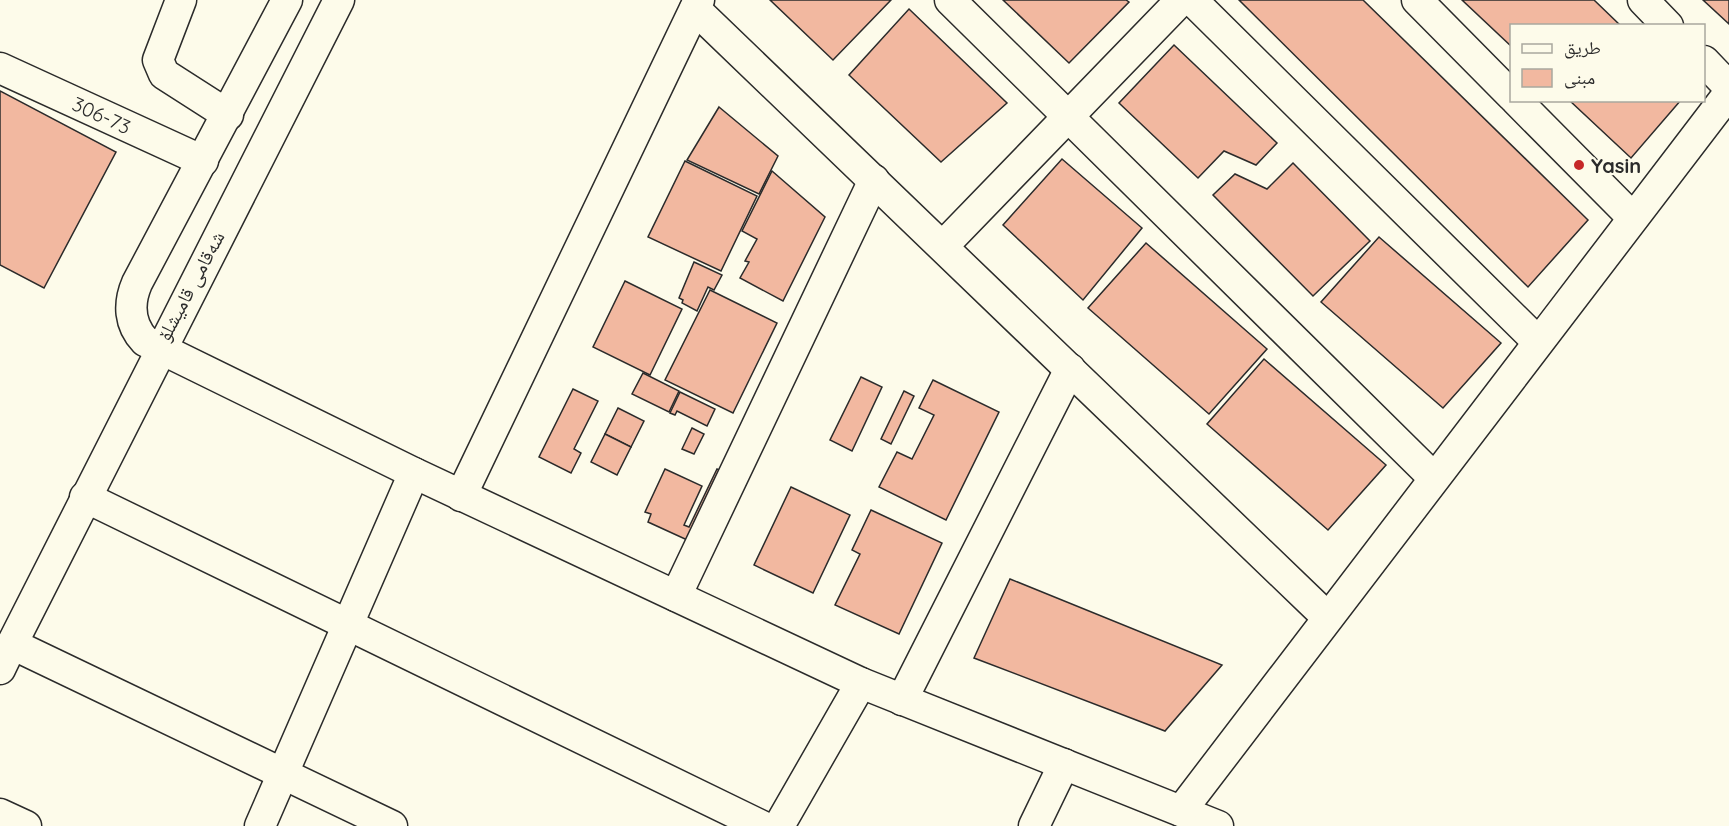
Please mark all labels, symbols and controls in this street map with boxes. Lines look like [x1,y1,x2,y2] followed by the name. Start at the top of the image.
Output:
[1510,24,1705,102] legend
[1564,36,1601,59] text: طريق
[1564,66,1595,89] text: مبنى
[69,90,135,139] street label: 306-73
[1591,153,1641,178] place label: Yasin
[1572,158,1586,172] marker: Yasin
[150,227,230,345] street label: شەقامی قامیشلۆ

